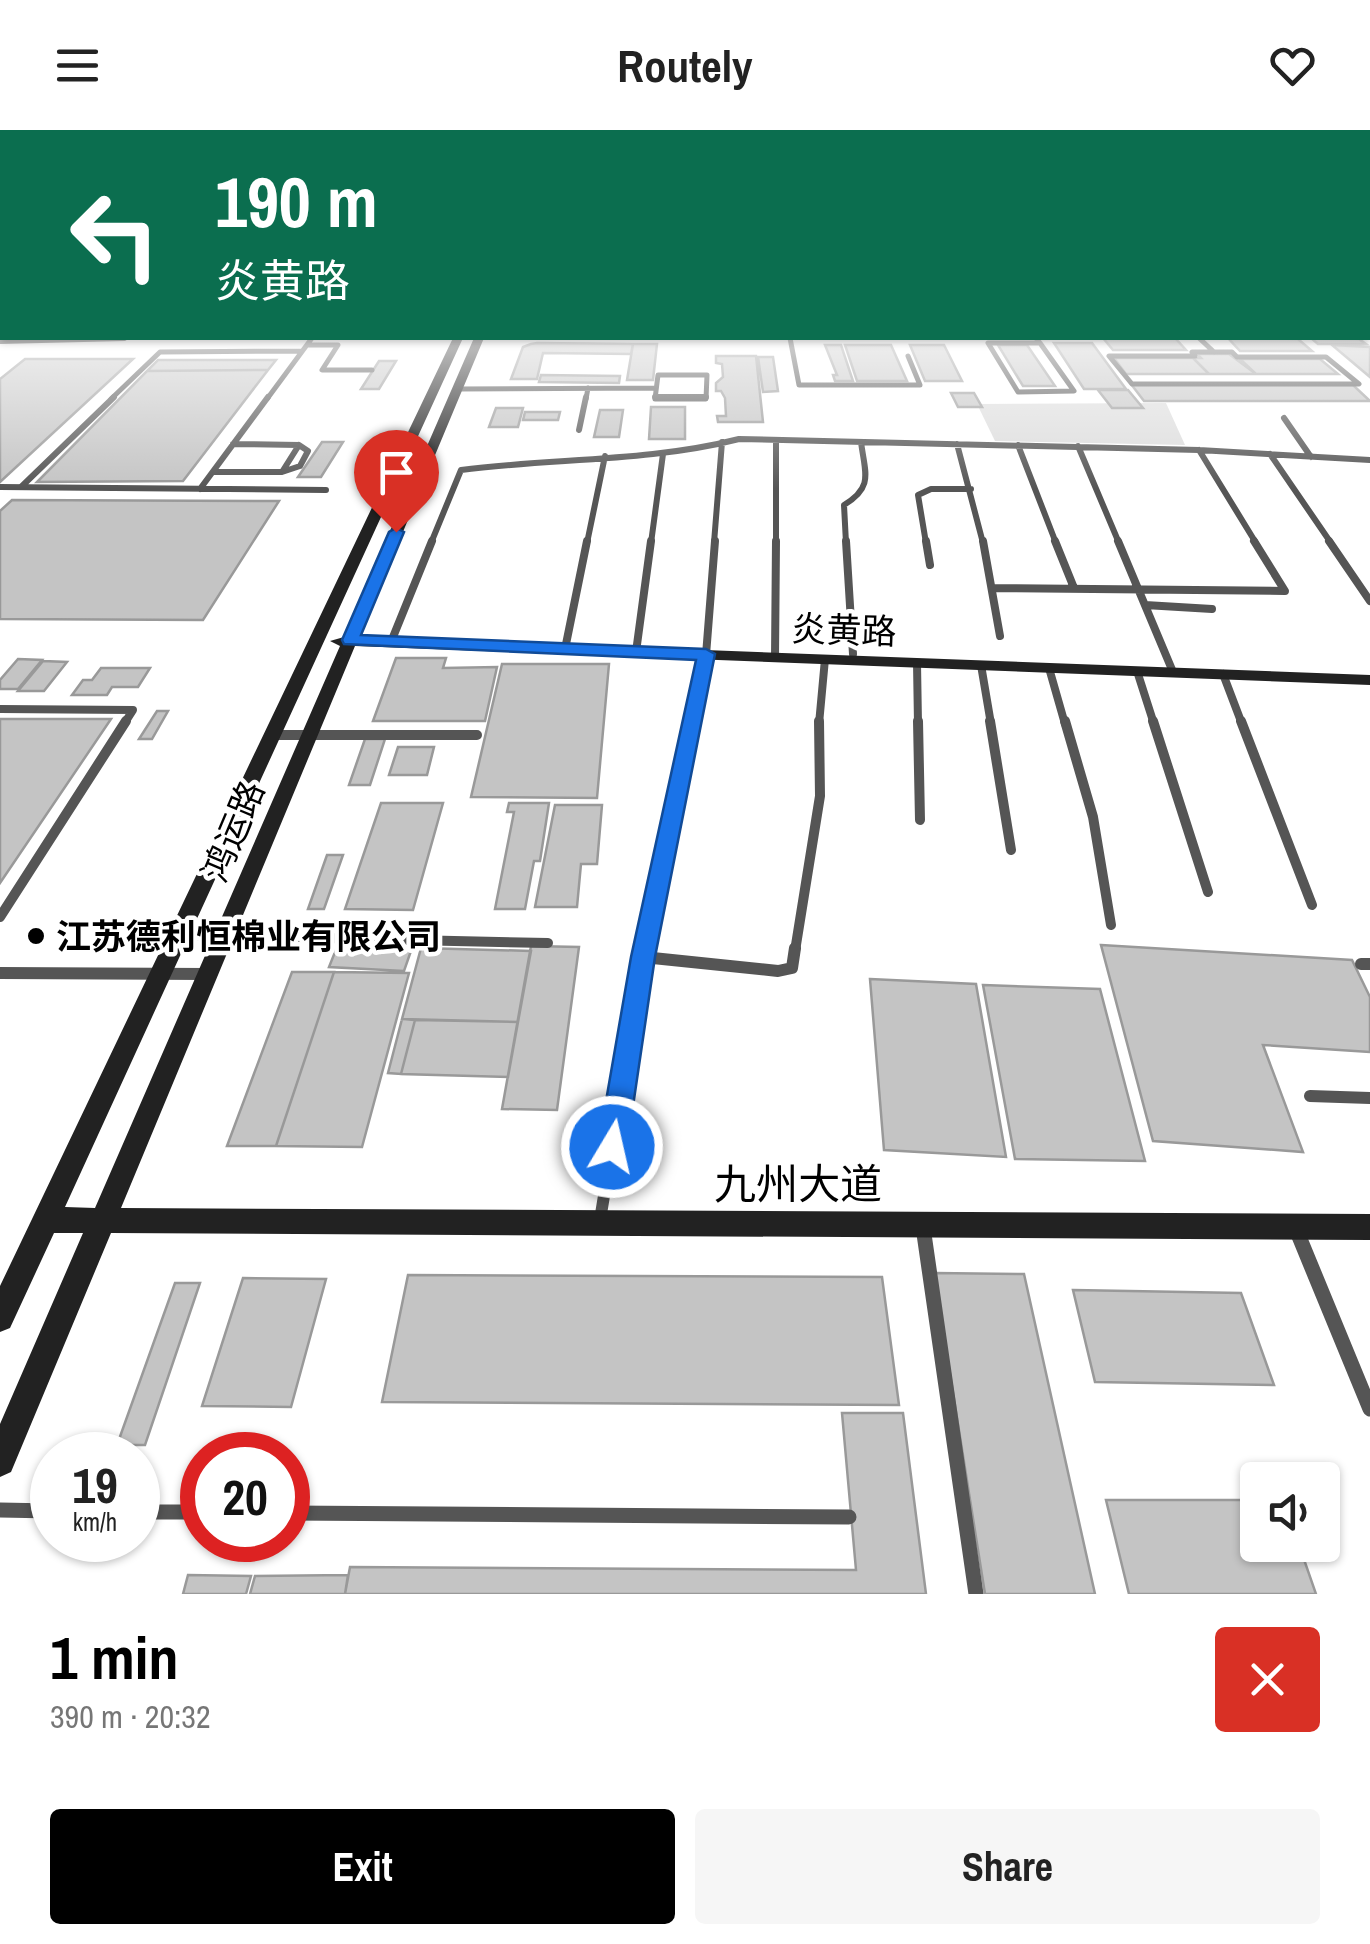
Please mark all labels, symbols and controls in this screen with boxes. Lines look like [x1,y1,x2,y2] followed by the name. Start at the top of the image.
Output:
[617,35,753,96] text: Routely
[50,38,105,93] icon: menu
[1265,38,1320,93] icon: heart
[215,155,378,249] text: 190 m
[50,170,180,300] icon: left
[215,250,350,311] text: 炎黄路
[354,430,439,533] pin
[369,445,424,500] icon: arrive
[791,605,897,655] street label: 炎黄路
[191,773,275,889] street label: 鸿运路
[56,913,441,960] place label: 江苏德利恒棉业有限公司
[25,925,47,947] marker: 江苏德利恒棉业有限公司
[560,1095,664,1199] position arrow
[714,1156,882,1212] street label: 九州大道
[180,1432,310,1562] speed limit sign: 20
[72,1451,118,1519] text: 19
[1240,1462,1340,1562] map controls
[1240,1462,1340,1562] button: sound
[73,1505,117,1539] text: km/h
[50,1617,179,1698] text: 1 min
[1215,1627,1320,1732] button: close
[50,1695,210,1738] text: 390 m · 20:32
[50,1809,675,1924] button: Exit
[695,1809,1320,1924] button: Share

